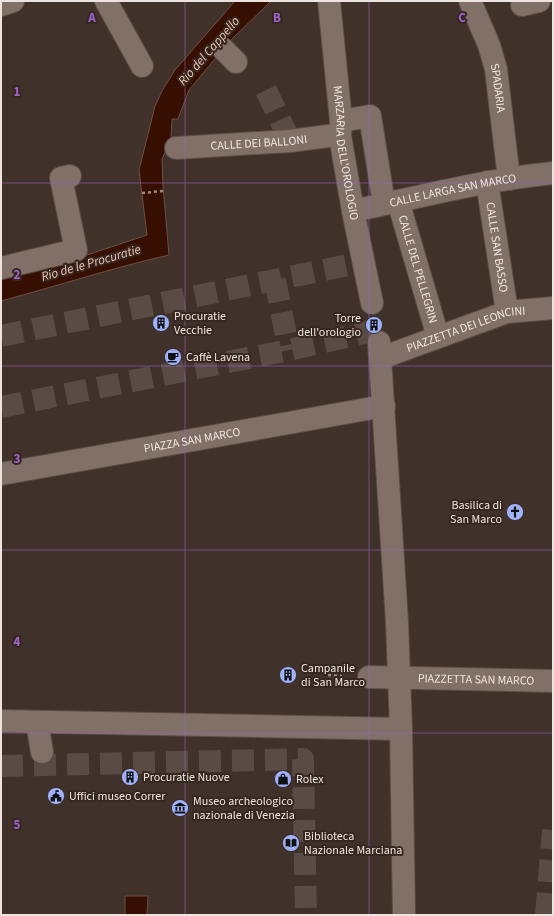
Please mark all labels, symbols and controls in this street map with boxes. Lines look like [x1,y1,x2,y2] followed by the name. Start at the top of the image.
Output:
[87,9,96,27] text: A
[273,9,281,27] text: B
[458,9,466,27] text: C
[174,12,244,89] water label: Rio del Cappello
[486,61,510,114] street label: SPADARIA
[14,83,21,101] text: 1
[329,85,363,222] street label: MARZARIA DELL'OROLOGIO
[210,130,308,154] street label: CALLE DEI BALLONI
[388,169,517,211] street label: CALLE LARGA SAN MARCO
[482,201,512,294] street label: CALLE SAN BASSO
[394,213,442,325] street label: CALLE DEL PELLEGRIN
[39,240,143,286] water label: Rio de le Procuratie
[14,266,21,284] text: 2
[404,302,526,357] street label: PIAZZETTA DEI LEONCINI
[174,308,226,339] place label: Procuratie Vecchie
[298,310,361,341] place label: Torre dell'orologio
[151,313,171,333] building icon: Procuratie Vecchie
[364,315,384,335] building icon: Torre dell'orologio
[163,347,183,367] cafe icon: Caffè Lavena
[186,349,250,366] place label: Caffè Lavena
[142,423,242,457] street label: PIAZZA SAN MARCO
[14,450,21,468] text: 3
[450,497,502,528] place label: Basilica di San Marco
[505,502,525,522] church icon: Basilica di San Marco
[14,633,21,651] text: 4
[301,660,365,691] place label: Campanile di San Marco
[278,665,298,685] building icon: Campanile di San Marco
[418,670,534,689] street label: PIAZZETTA SAN MARCO
[120,767,140,787] building icon: Procuratie Nuove
[143,769,230,786] place label: Procuratie Nuove
[273,769,293,789] shop icon: Rolex
[296,771,324,788] place label: Rolex
[46,786,66,806] public building icon: Uffici museo Correr
[69,788,166,805] place label: Uffici museo Correr
[193,793,295,824] place label: Museo archeologico nazionale di Venezia
[170,798,190,818] museum icon: Museo archeologico nazionale di Venezia
[14,816,21,834] text: 5
[304,828,402,859] place label: Biblioteca Nazionale Marciana
[281,833,301,853] library icon: Biblioteca Nazionale Marciana

